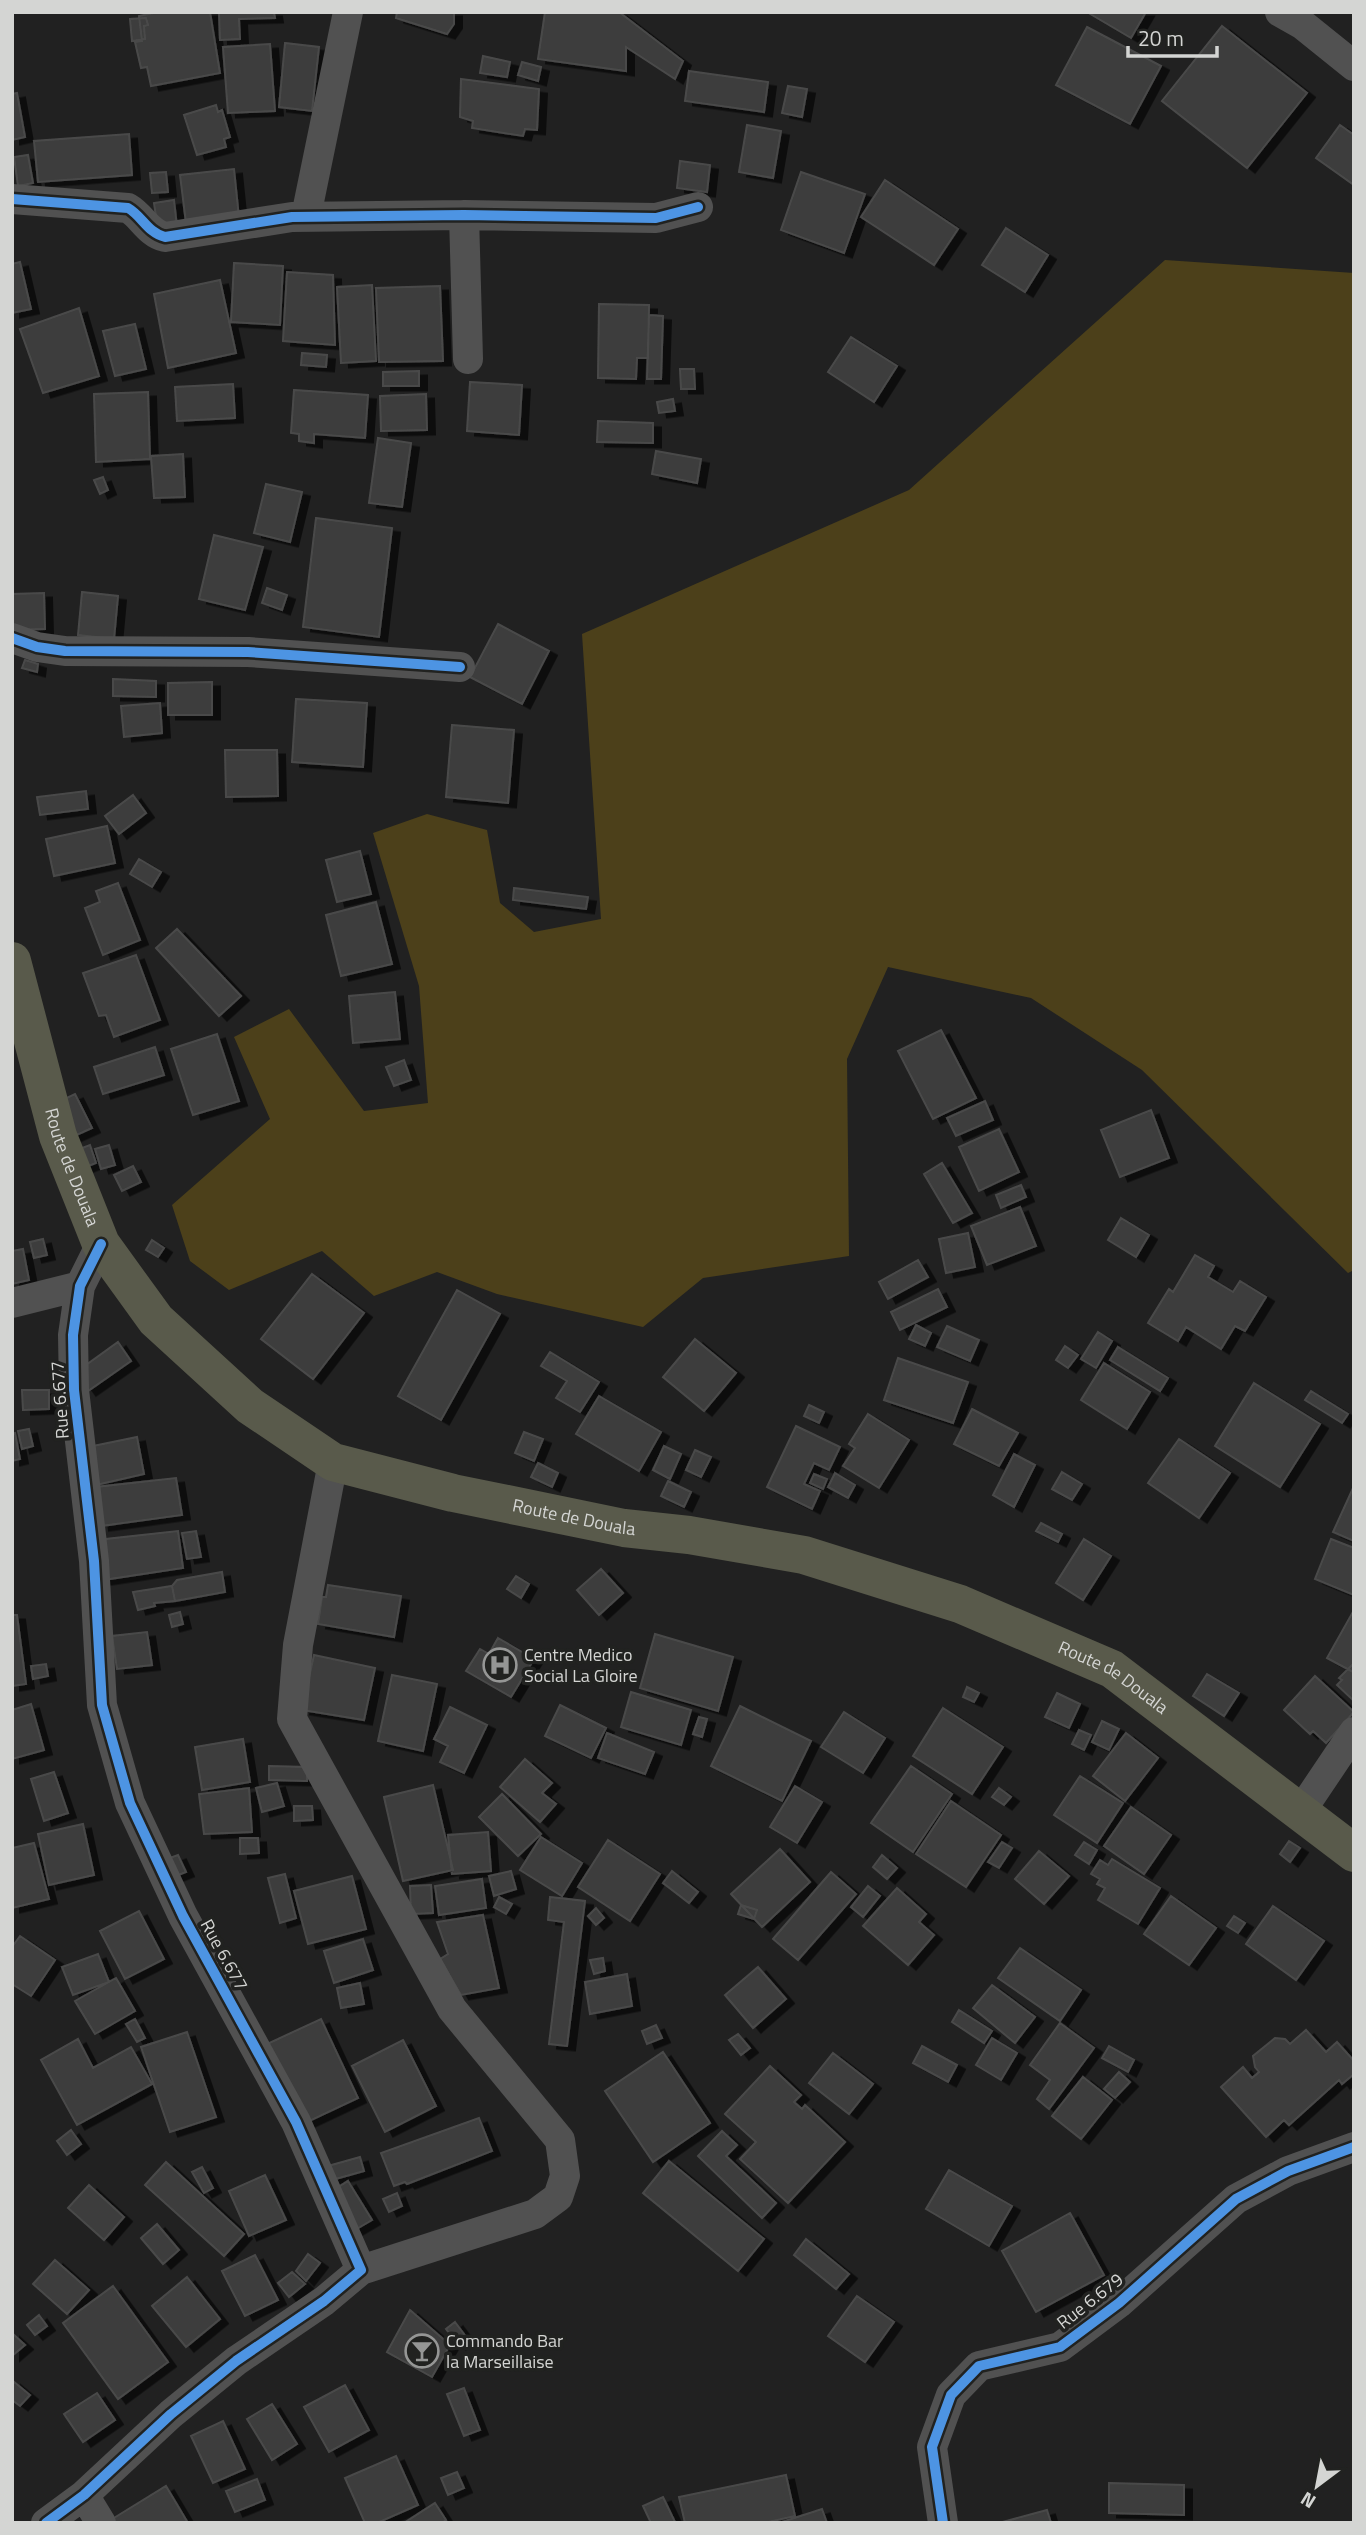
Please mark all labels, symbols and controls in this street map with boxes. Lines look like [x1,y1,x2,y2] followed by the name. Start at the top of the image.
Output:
[1128,14,1217,58] scale bar
[1138,22,1184,54] text: 20 m
[38,1105,107,1230] street label: Route de Douala
[43,1360,76,1440] street label: Rue 6.677
[510,1492,637,1542] street label: Route de Douala
[1054,1634,1174,1720] street label: Route de Douala
[524,1641,638,1689] place label: Centre Medico Social La Gloire
[481,1646,519,1684] hospital icon: Centre Medico Social La Gloire
[194,1914,255,1995] street label: Rue 6.677
[1051,2266,1129,2335] street label: Rue 6.679
[446,2327,563,2375] place label: Commando Bar la Marseillaise
[403,2332,441,2370] bar icon: Commando Bar la Marseillaise
[1282,2451,1352,2521] north arrow
[1294,2485,1321,2517] text: N

